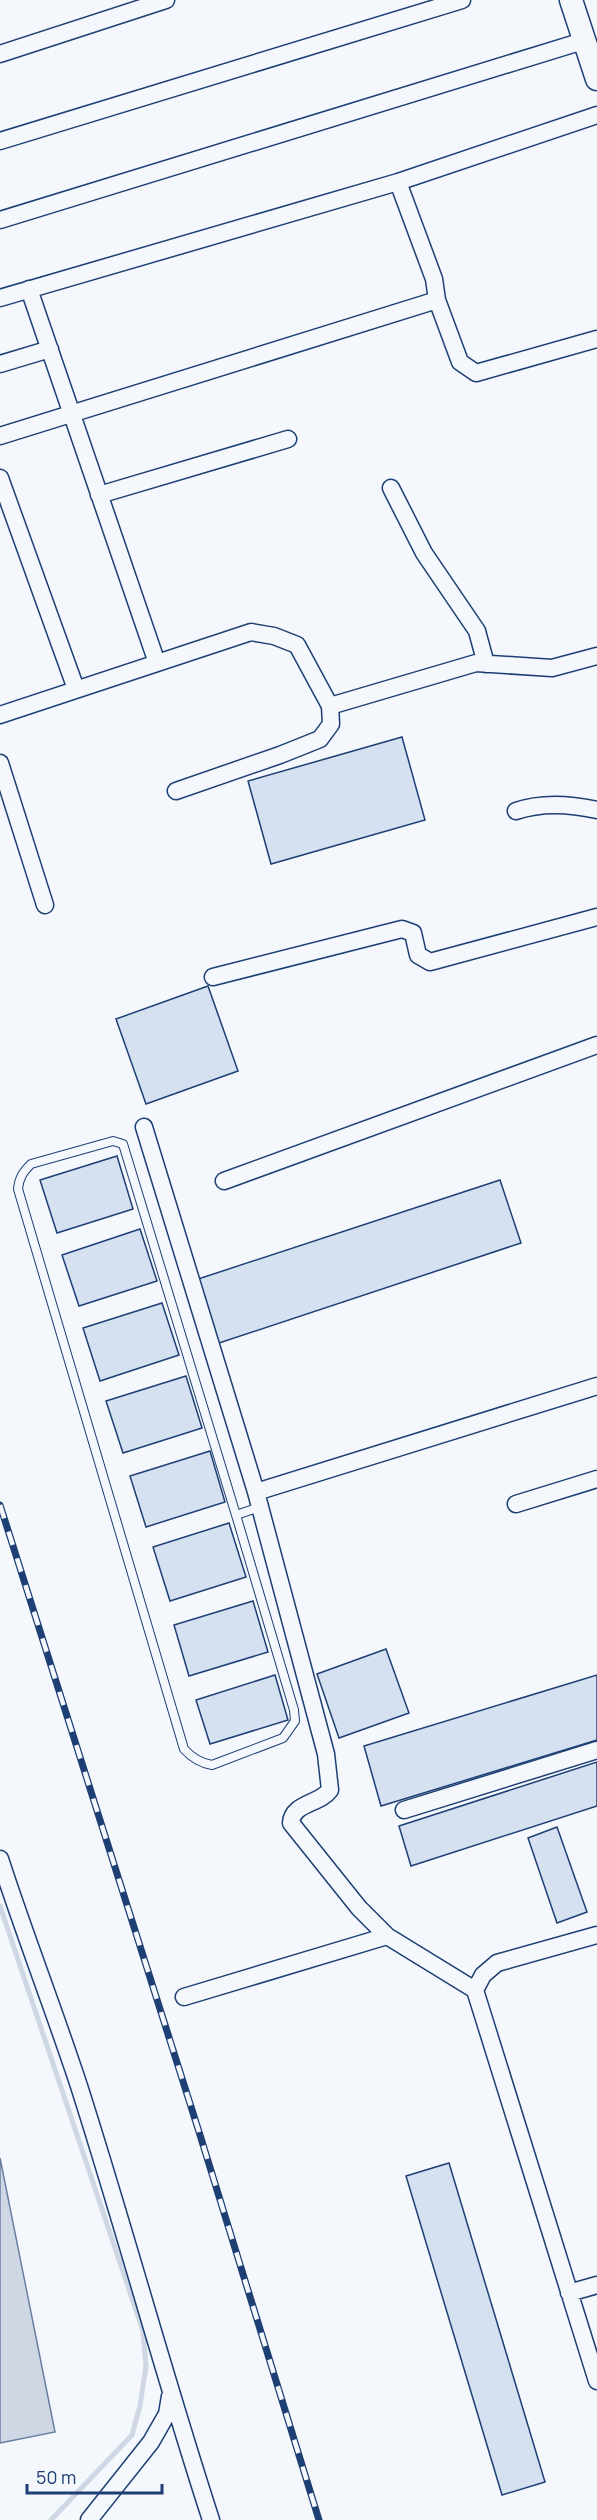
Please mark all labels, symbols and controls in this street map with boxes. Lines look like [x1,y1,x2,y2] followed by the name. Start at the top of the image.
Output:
[27,2457,162,2495] scale bar
[36,2465,76,2489] text: 50 m

